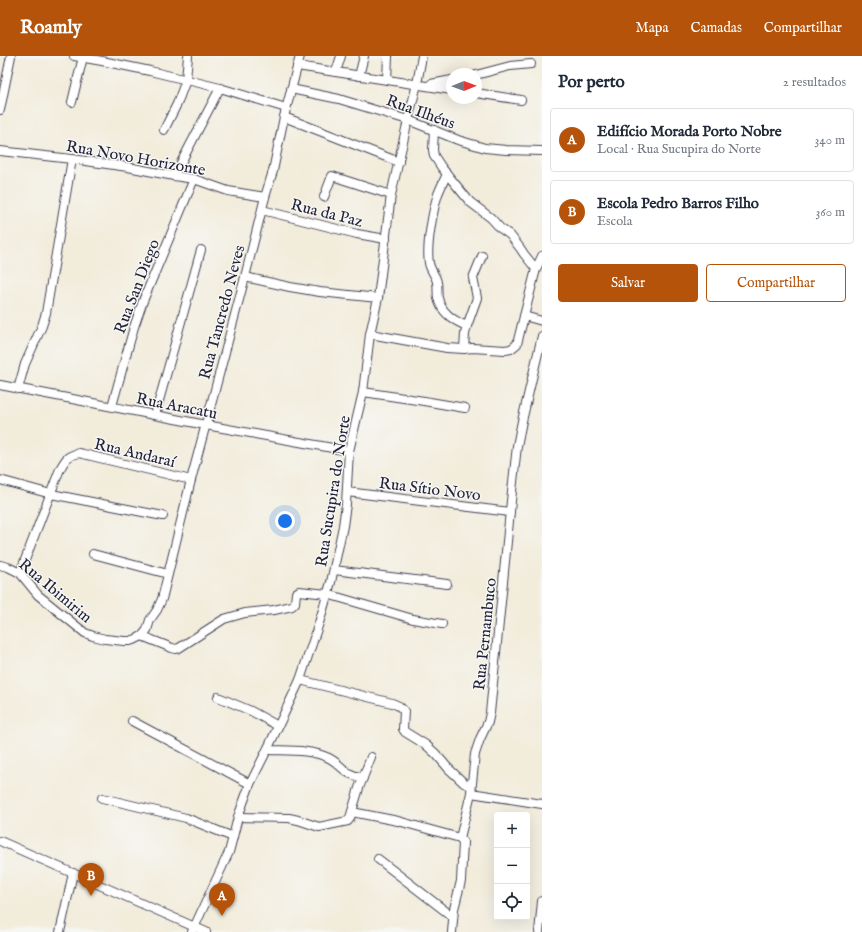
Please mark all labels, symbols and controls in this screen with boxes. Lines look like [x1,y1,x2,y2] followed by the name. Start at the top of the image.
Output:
[20,16,82,40] text: Roamly
[636,19,668,37] text: Mapa
[690,19,742,37] text: Camadas
[764,19,842,37] text: Compartilhar
[446,68,482,104] north arrow
[558,72,625,93] text: Por perto
[783,74,846,91] text: 2 resultados
[383,91,458,135] street label: Rua Ilhéus
[597,122,782,141] text: Edifício Morada Porto Nobre
[568,132,576,149] text: A
[815,132,845,149] text: 340 m
[64,137,207,181] street label: Rua Novo Horizonte
[597,141,761,158] text: Local · Rua Sucupira do Norte
[597,194,759,213] text: Escola Pedro Barros Filho
[289,195,364,232] street label: Rua da Paz
[568,204,576,221] text: B
[815,204,845,221] text: 360 m
[597,213,632,230] text: Escola
[111,236,165,337] street label: Rua San Diego
[195,243,251,382] street label: Rua Tancredo Neves
[558,264,698,302] button: Salvar
[706,264,846,302] button: Compartilhar
[134,389,219,425] street label: Rua Aracatu
[312,414,356,568] street label: Rua Sucupira do Norte
[92,435,179,473] street label: Rua Andaraí
[378,474,482,506] street label: Rua Sítio Novo
[275,511,295,531] your location
[14,555,95,628] street label: Rua Ibimirim
[470,577,502,691] street label: Rua Pernambuco
[494,812,530,920] map controls
[494,812,530,848] button: +
[494,848,530,884] button: −
[78,863,104,896] pin: B
[209,883,235,916] pin: A
[494,884,530,920] button: locate

